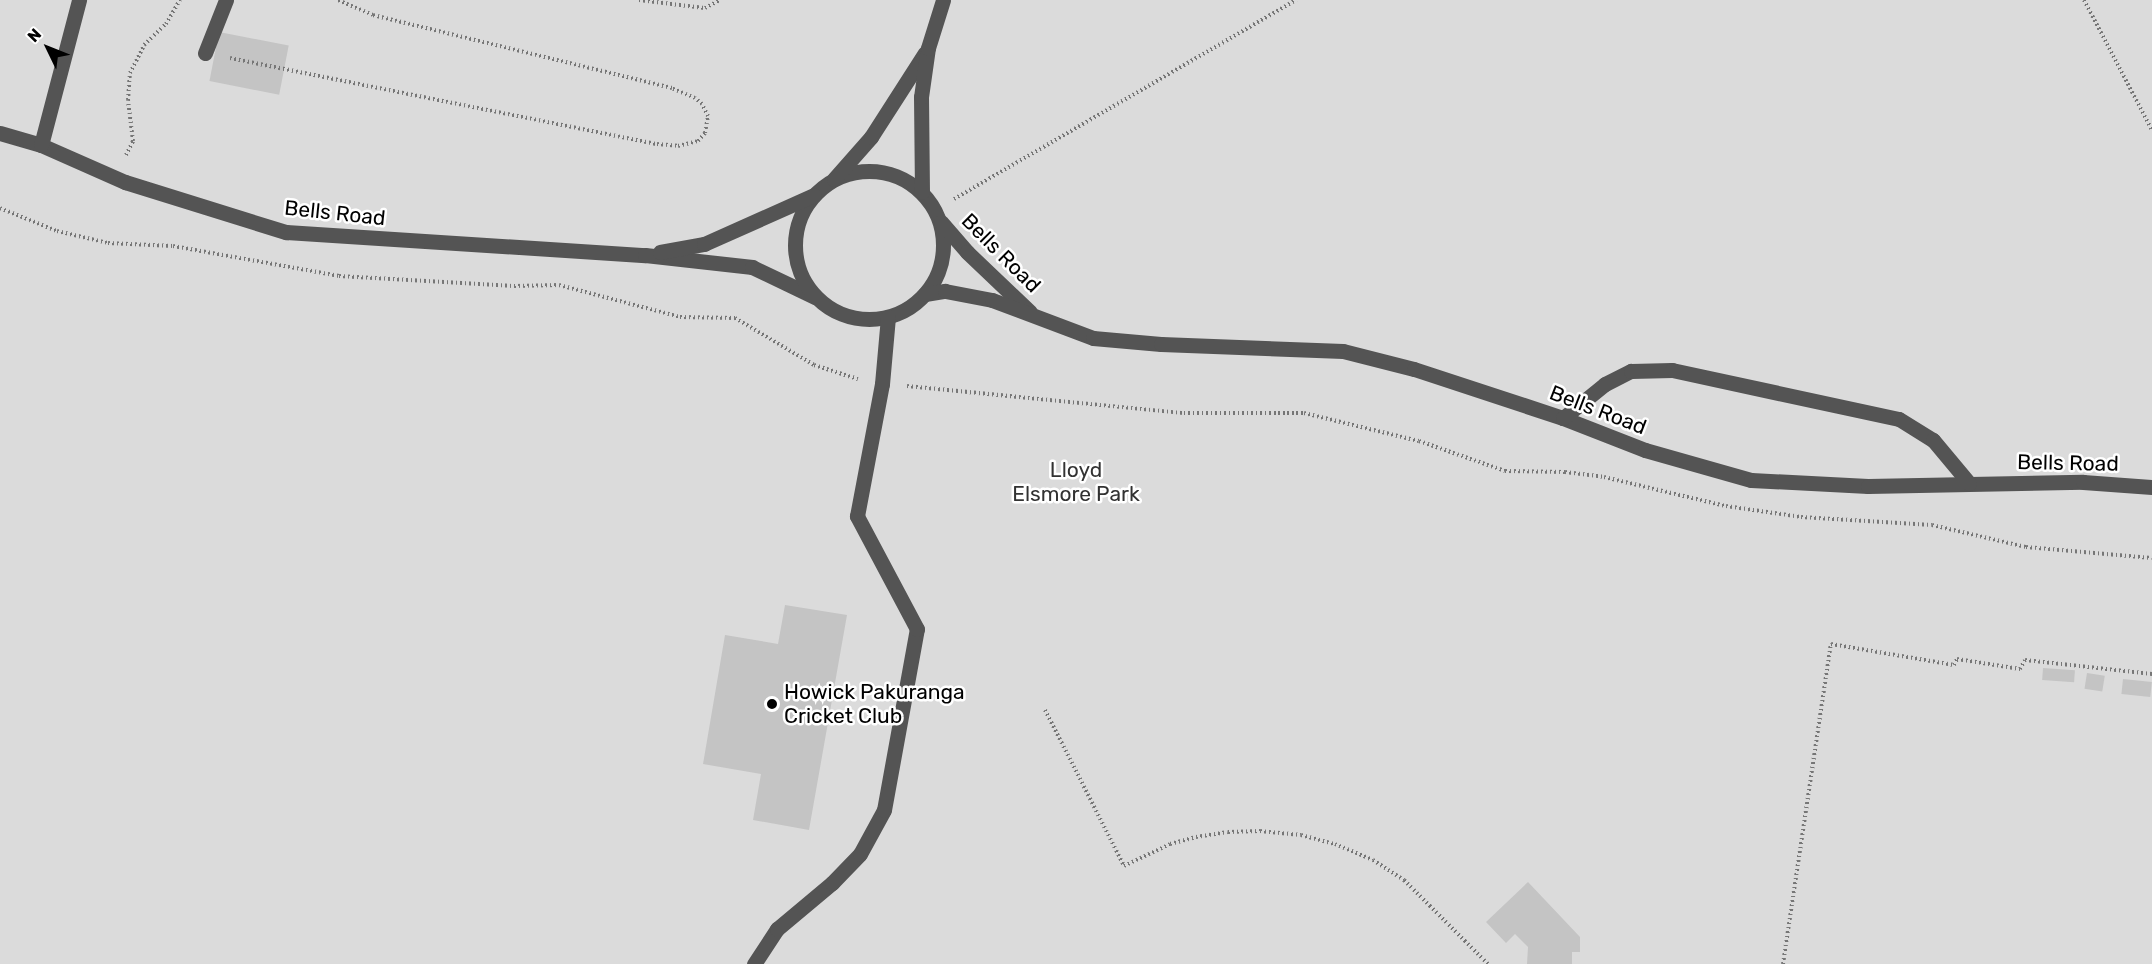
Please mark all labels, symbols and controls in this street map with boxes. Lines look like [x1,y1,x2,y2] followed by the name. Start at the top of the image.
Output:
[18,18,78,78] north arrow
[24,25,45,46] text: N
[283,195,387,231] street label: Bells Road
[956,208,1046,298] street label: Bells Road
[1546,380,1650,440] street label: Bells Road
[2017,450,2119,476] street label: Bells Road
[1012,457,1140,507] park label: Lloyd Elsmore Park
[784,679,965,729] place label: Howick Pakuranga Cricket Club
[765,697,779,711] marker: Howick Pakuranga Cricket Club

